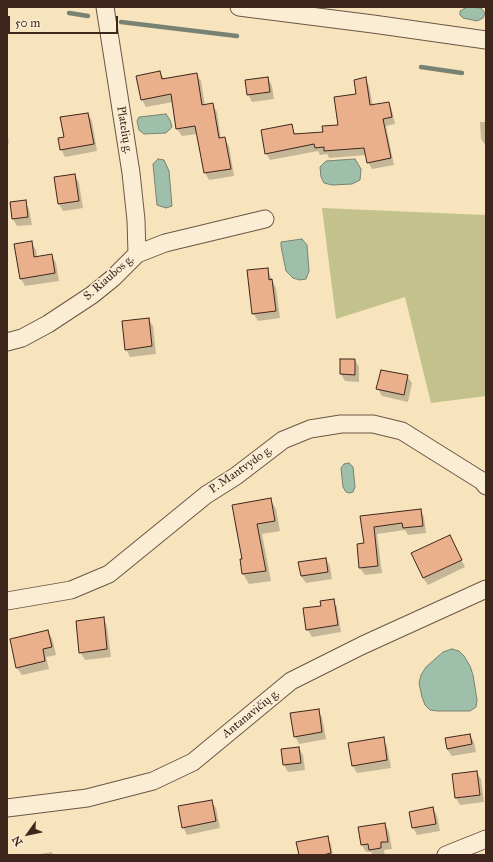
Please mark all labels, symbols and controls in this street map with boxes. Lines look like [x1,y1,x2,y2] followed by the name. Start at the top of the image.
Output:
[10,8,120,34] scale bar
[15,16,40,30] text: 50 m
[113,105,135,155] street label: Platelių g.
[81,252,137,304] street label: S. Riaubos g.
[207,443,275,497] street label: P. Mantvydo g.
[219,686,283,742] street label: Antanavičių g.
[8,814,48,854] north arrow
[10,833,26,848] text: N

